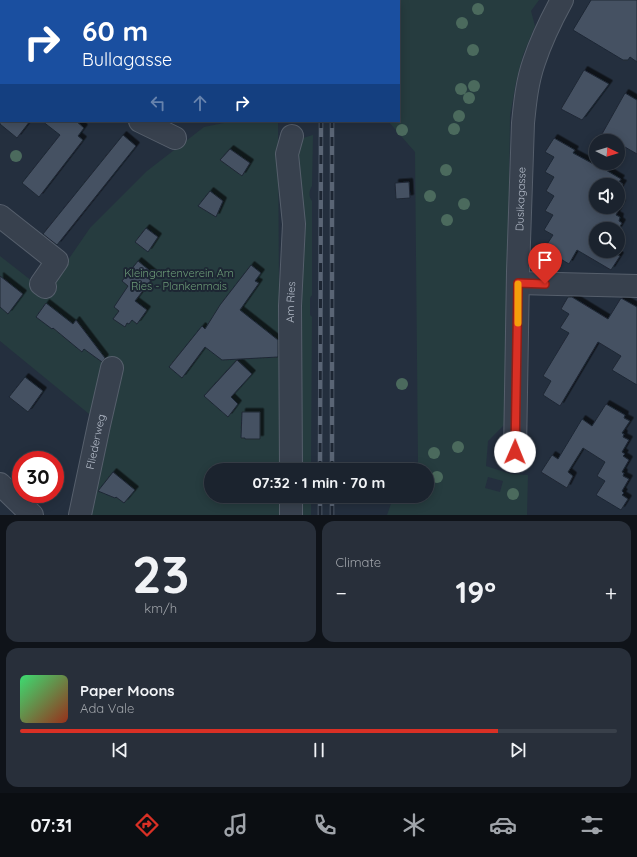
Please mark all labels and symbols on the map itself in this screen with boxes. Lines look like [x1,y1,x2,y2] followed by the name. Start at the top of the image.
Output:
[589,134,625,170] north arrow
[512,167,529,231] street label: Dusikagasse
[528,243,562,284] pin
[124,266,234,293] park label: Kleingartenverein Am Ries - Plankenmais
[283,281,298,323] street label: Am Ries
[83,413,108,471] street label: Fliederweg
[494,431,536,473] position arrow
[12,451,64,503] speed limit sign: 30

